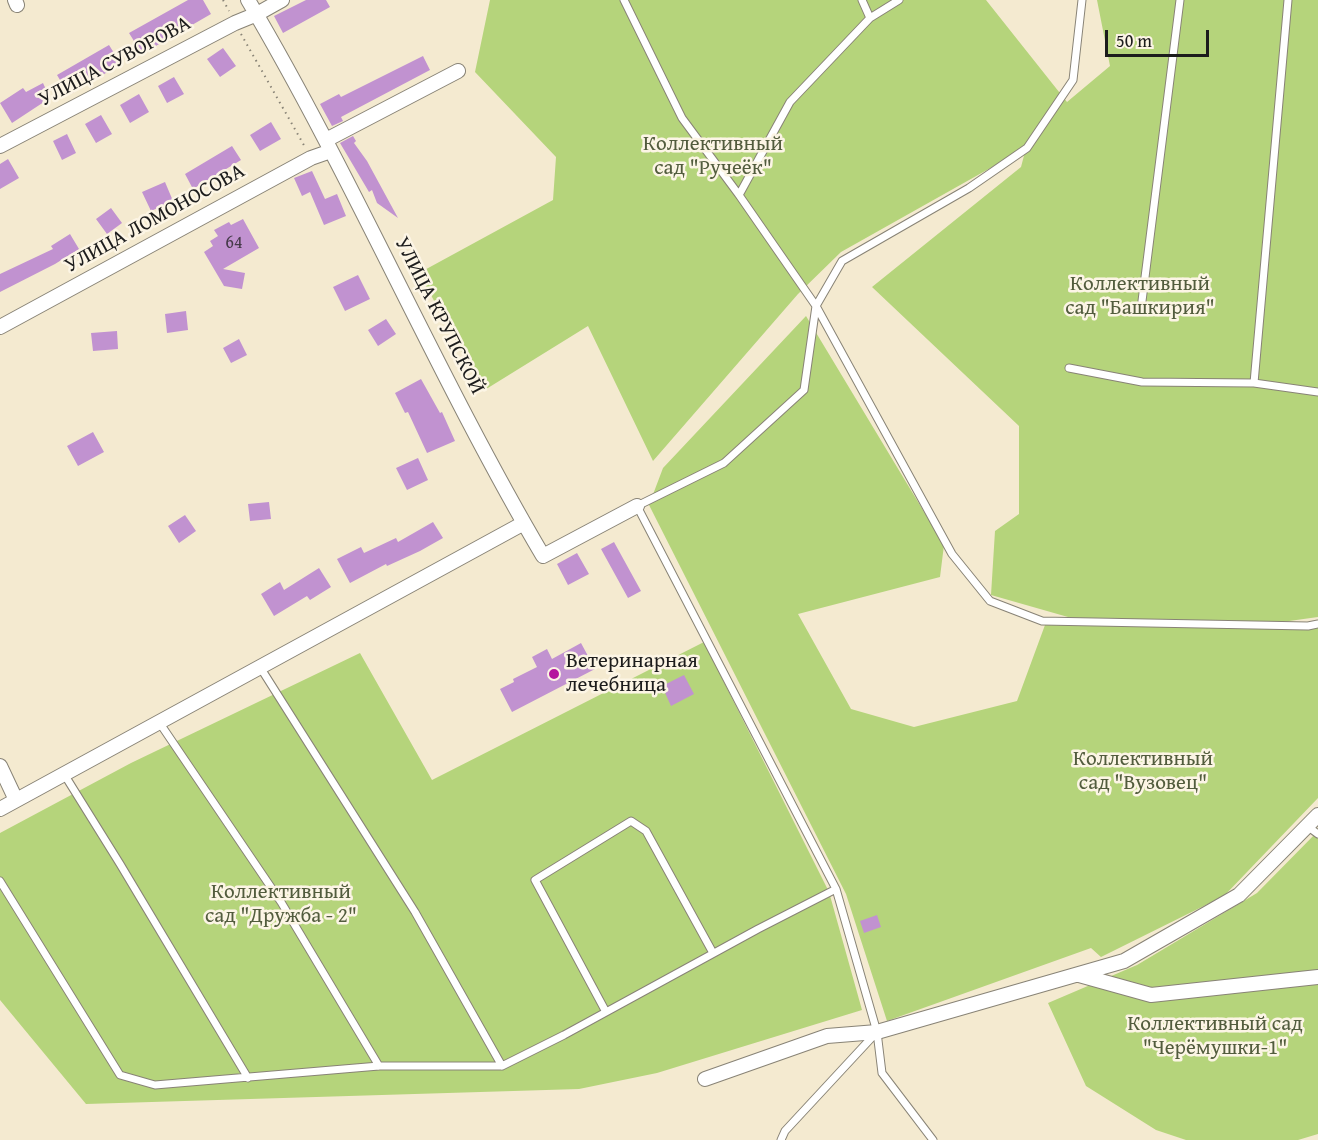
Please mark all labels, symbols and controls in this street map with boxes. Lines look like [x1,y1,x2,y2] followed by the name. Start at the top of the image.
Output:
[35,11,195,113] street label: УЛИЦА СУВОРОВА
[1108,18,1212,56] scale bar
[1116,27,1152,54] text: 50 m
[643,132,783,182] park label: Коллективный сад "Ручеёк"
[61,159,249,279] street label: УЛИЦА ЛОМОНОСОВА
[225,232,243,254] house number: 64
[389,233,489,399] street label: УЛИЦА КРУПСКОЙ
[1065,272,1215,322] park label: Коллективный сад "Башкирия"
[566,649,698,699] place label: Ветеринарная лечебница
[547,667,561,681] marker: Ветеринарная лечебница
[1073,747,1213,797] park label: Коллективный сад "Вузовец"
[205,880,357,930] park label: Коллективный сад "Дружба - 2"
[1127,1012,1303,1062] park label: Коллективный сад "Черёмушки-1"

